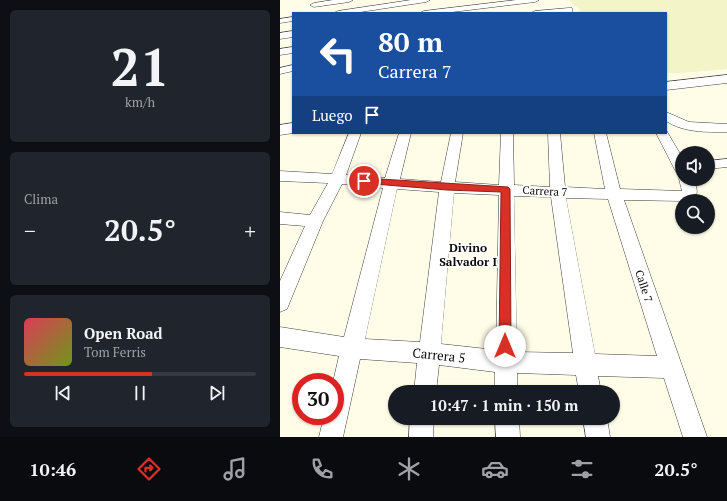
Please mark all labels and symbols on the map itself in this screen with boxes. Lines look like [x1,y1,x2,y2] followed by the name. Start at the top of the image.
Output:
[347,164,381,198] pin
[522,183,568,199] street label: Carrera 7
[439,240,497,269] district label: Divino Salvador I
[632,268,656,304] street label: Calle 7
[484,325,526,367] position arrow
[412,343,466,367] street label: Carrera 5
[292,373,344,425] speed limit sign: 30

